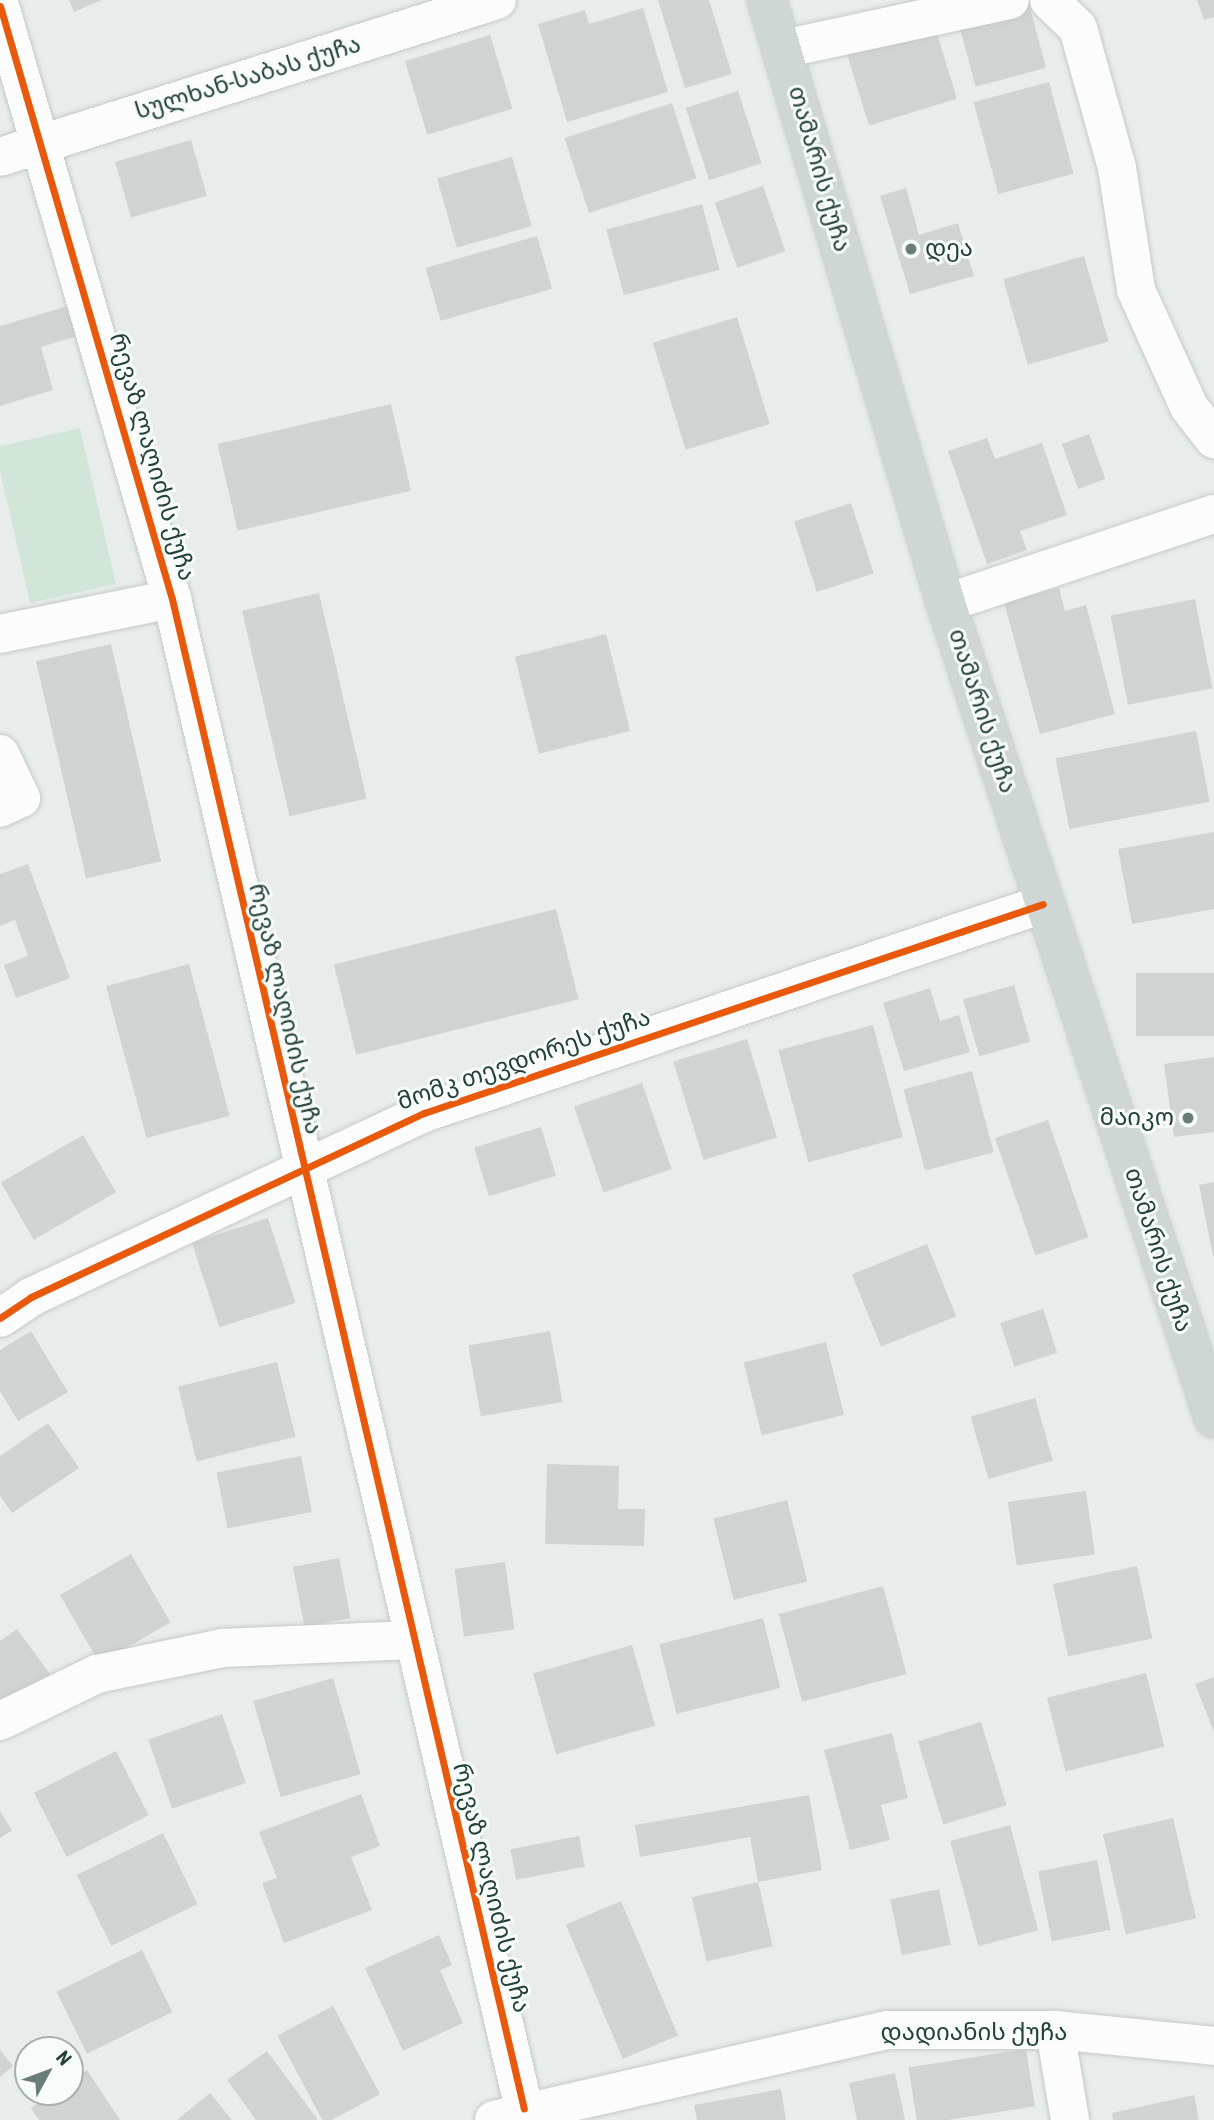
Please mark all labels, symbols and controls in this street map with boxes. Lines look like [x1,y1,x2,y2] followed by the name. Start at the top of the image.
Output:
[132,30,364,126] street label: სულხან-საბას ქუჩა
[782,83,856,255] street label: თამარის ქუჩა
[925,235,973,263] place label: დეა
[903,241,919,257] marker: დეა
[103,330,201,584] street label: რევაზ ლაღიძის ქუჩა
[942,625,1022,797] street label: თამარის ქუჩა
[242,881,328,1137] street label: რევაზ ლაღიძის ქუჩა
[394,1003,654,1117] street label: მომკ თევდორეს ქუჩა
[1100,1104,1174,1132] place label: მაიკო
[1180,1110,1196,1126] marker: მაიკო
[1118,1164,1198,1336] street label: თამარის ქუჩა
[446,1760,536,2016] street label: რევაზ ლაღიძის ქუჩა
[881,2019,1067,2047] street label: დადიანის ქუჩა
[14,2036,84,2106] north arrow
[51,2046,76,2070] text: N

